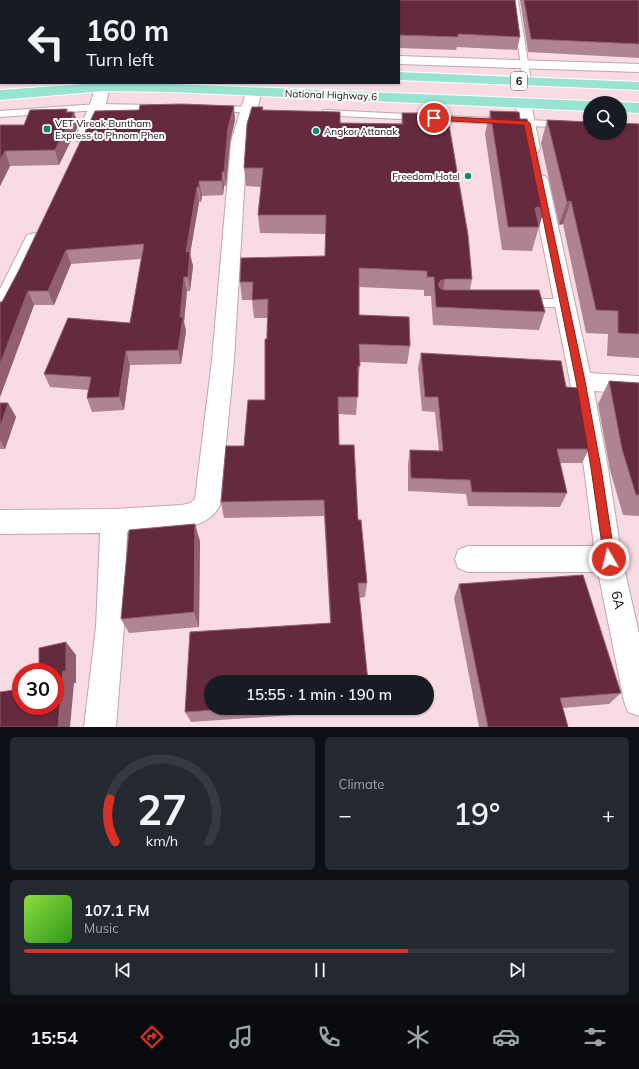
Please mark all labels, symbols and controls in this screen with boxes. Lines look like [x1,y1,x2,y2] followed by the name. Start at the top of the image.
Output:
[86,13,169,48] text: 160 m
[20,16,72,68] icon: left
[86,48,154,71] text: Turn left
[511,72,527,90] road number: 6
[285,87,377,103] street label: National Highway 6
[583,96,627,140] map controls
[583,96,627,140] button: search
[417,101,451,135] pin
[423,107,445,129] icon: arrive
[55,117,165,142] place label: VET Vireak Buntham Express to Phnom Phen
[42,124,52,134] marker: VET Vireak Buntham Express to Phnom Phen
[324,125,398,138] place label: Angkor Attanak
[311,126,321,136] marker: Angkor Attanak
[392,170,460,183] place label: Freedom Hotel
[463,171,473,181] marker: Freedom Hotel
[588,538,630,580] position arrow
[607,589,629,612] street label: 6A
[12,663,64,715] speed limit sign: 30
[246,685,392,704] text: 15:55 · 1 min · 190 m
[339,776,384,792] text: Climate
[137,782,187,834] text: 27
[453,795,500,833] text: 19°
[339,801,352,829] text: −
[602,801,615,829] text: +
[146,831,178,849] text: km/h
[84,901,149,920] text: 107.1 FM
[84,920,119,936] text: Music
[112,959,134,981] icon: previous
[309,959,331,981] icon: pause
[506,959,528,981] icon: next
[138,1023,166,1051] icon: directions
[227,1023,255,1051] icon: music
[315,1023,343,1051] icon: phone
[404,1023,432,1051] icon: climate
[492,1023,520,1051] icon: car
[581,1023,609,1051] icon: filters
[30,1026,78,1049] text: 15:54

